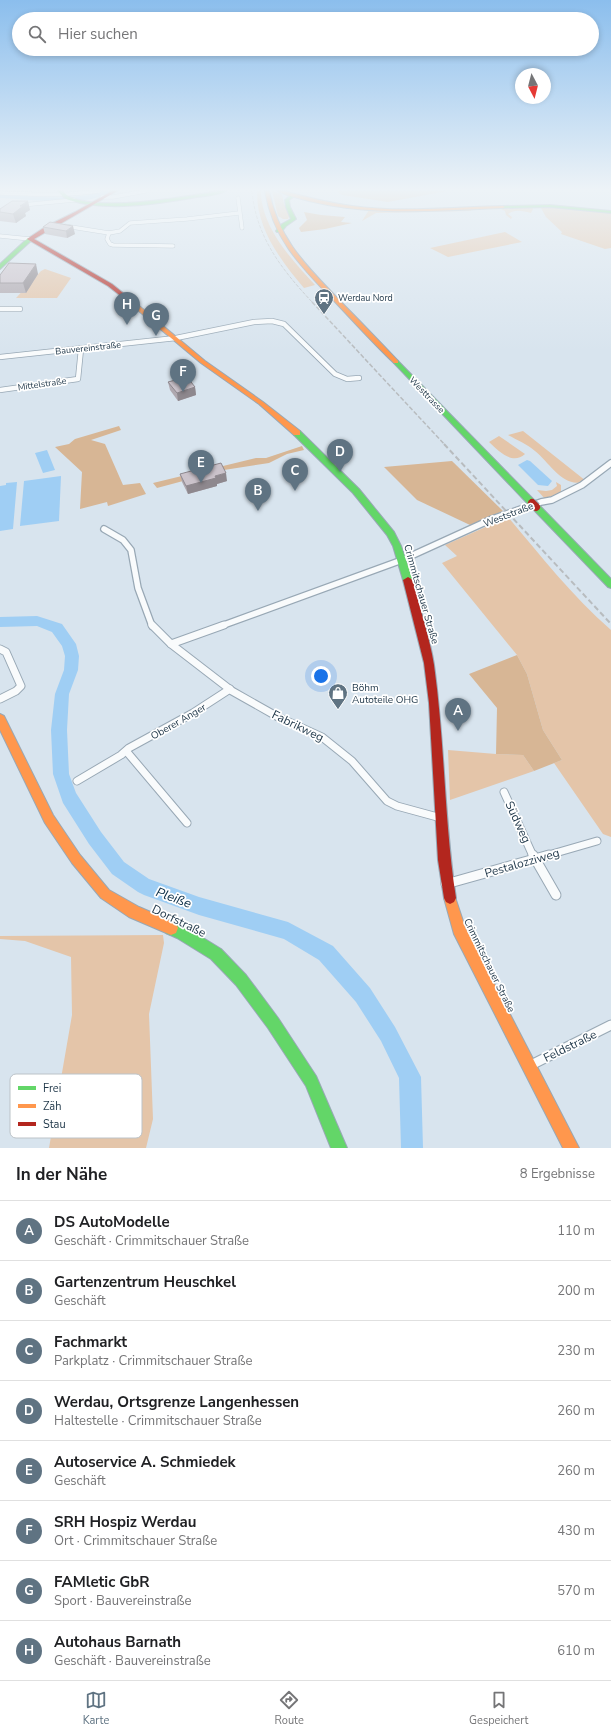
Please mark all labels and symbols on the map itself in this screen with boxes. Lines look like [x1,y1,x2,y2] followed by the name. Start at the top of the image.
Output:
[515,68,551,104] north arrow
[313,287,335,315] station icon: Werdau Nord
[114,292,140,325] pin: H
[338,292,393,304] place label: Werdau Nord
[143,303,169,336] pin: G
[54,339,122,357] street label: Bauvereinstraße
[170,359,196,392] pin: F
[407,374,447,416] street label: Westtrasse
[17,375,67,393] street label: Mittelstraße
[327,439,353,472] pin: D
[188,450,214,483] pin: E
[282,458,308,491] pin: C
[245,478,271,511] pin: B
[481,499,535,531] street label: Weststraße
[400,543,442,646] street label: Crimmitschauer Straße
[311,666,331,686] your location
[352,681,418,707] place label: Böhm Autoteile OHG
[327,682,349,710] shop icon: Böhm Autoteile OHG
[445,698,471,731] pin: A
[148,700,209,743] street label: Oberer Anger
[269,707,327,745] street label: Fabrikweg
[501,798,535,846] street label: Südweg
[483,845,561,881] street label: Pestalozziweg
[153,883,194,913] water label: Pleiße
[149,901,209,941] street label: Dorfstraße
[460,916,518,1015] street label: Crimmitschauer Straße
[541,1026,599,1066] street label: Feldstraße
[10,1074,142,1138] legend
[43,1081,61,1096] text: Frei
[43,1099,61,1114] text: Zäh
[43,1117,66,1132] text: Stau

